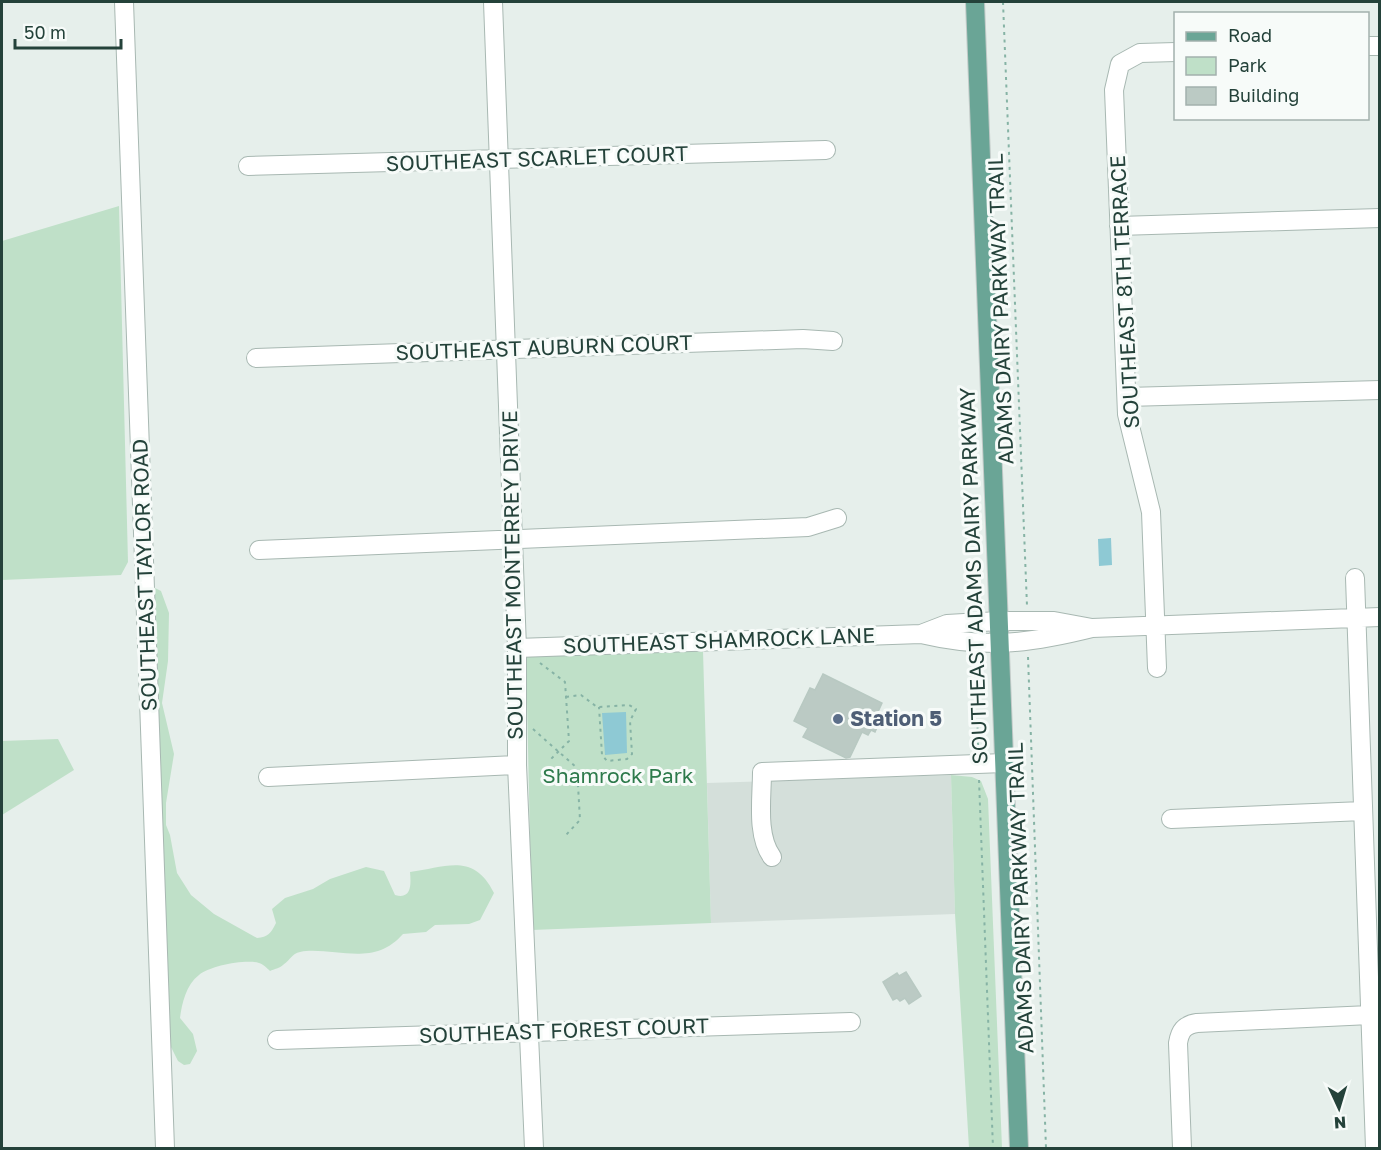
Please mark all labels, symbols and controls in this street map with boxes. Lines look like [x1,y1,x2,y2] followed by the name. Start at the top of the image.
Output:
[15,12,122,50] scale bar
[1174,12,1369,120] legend
[24,21,66,43] text: 50 m
[1228,24,1272,46] text: Road
[1228,54,1267,76] text: Park
[1228,84,1299,106] text: Building
[385,140,689,176] street label: SOUTHEAST SCARLET COURT
[982,153,1018,465] street label: ADAMS DAIRY PARKWAY TRAIL
[1104,155,1144,429] street label: SOUTHEAST 8TH TERRACE
[395,329,693,365] street label: SOUTHEAST AUBURN COURT
[953,386,993,765] street label: SOUTHEAST ADAMS DAIRY PARKWAY
[496,410,528,740] street label: SOUTHEAST MONTERREY DRIVE
[126,438,162,712] street label: SOUTHEAST TAYLOR ROAD
[562,622,875,658] street label: SOUTHEAST SHAMROCK LANE
[850,705,942,731] place label: Station 5
[831,712,845,726] marker: Station 5
[1002,742,1038,1054] street label: ADAMS DAIRY PARKWAY TRAIL
[542,762,694,788] park label: Shamrock Park
[418,1012,709,1048] street label: SOUTHEAST FOREST COURT
[1309,1078,1369,1138] north arrow
[1333,1113,1347,1133] text: N

